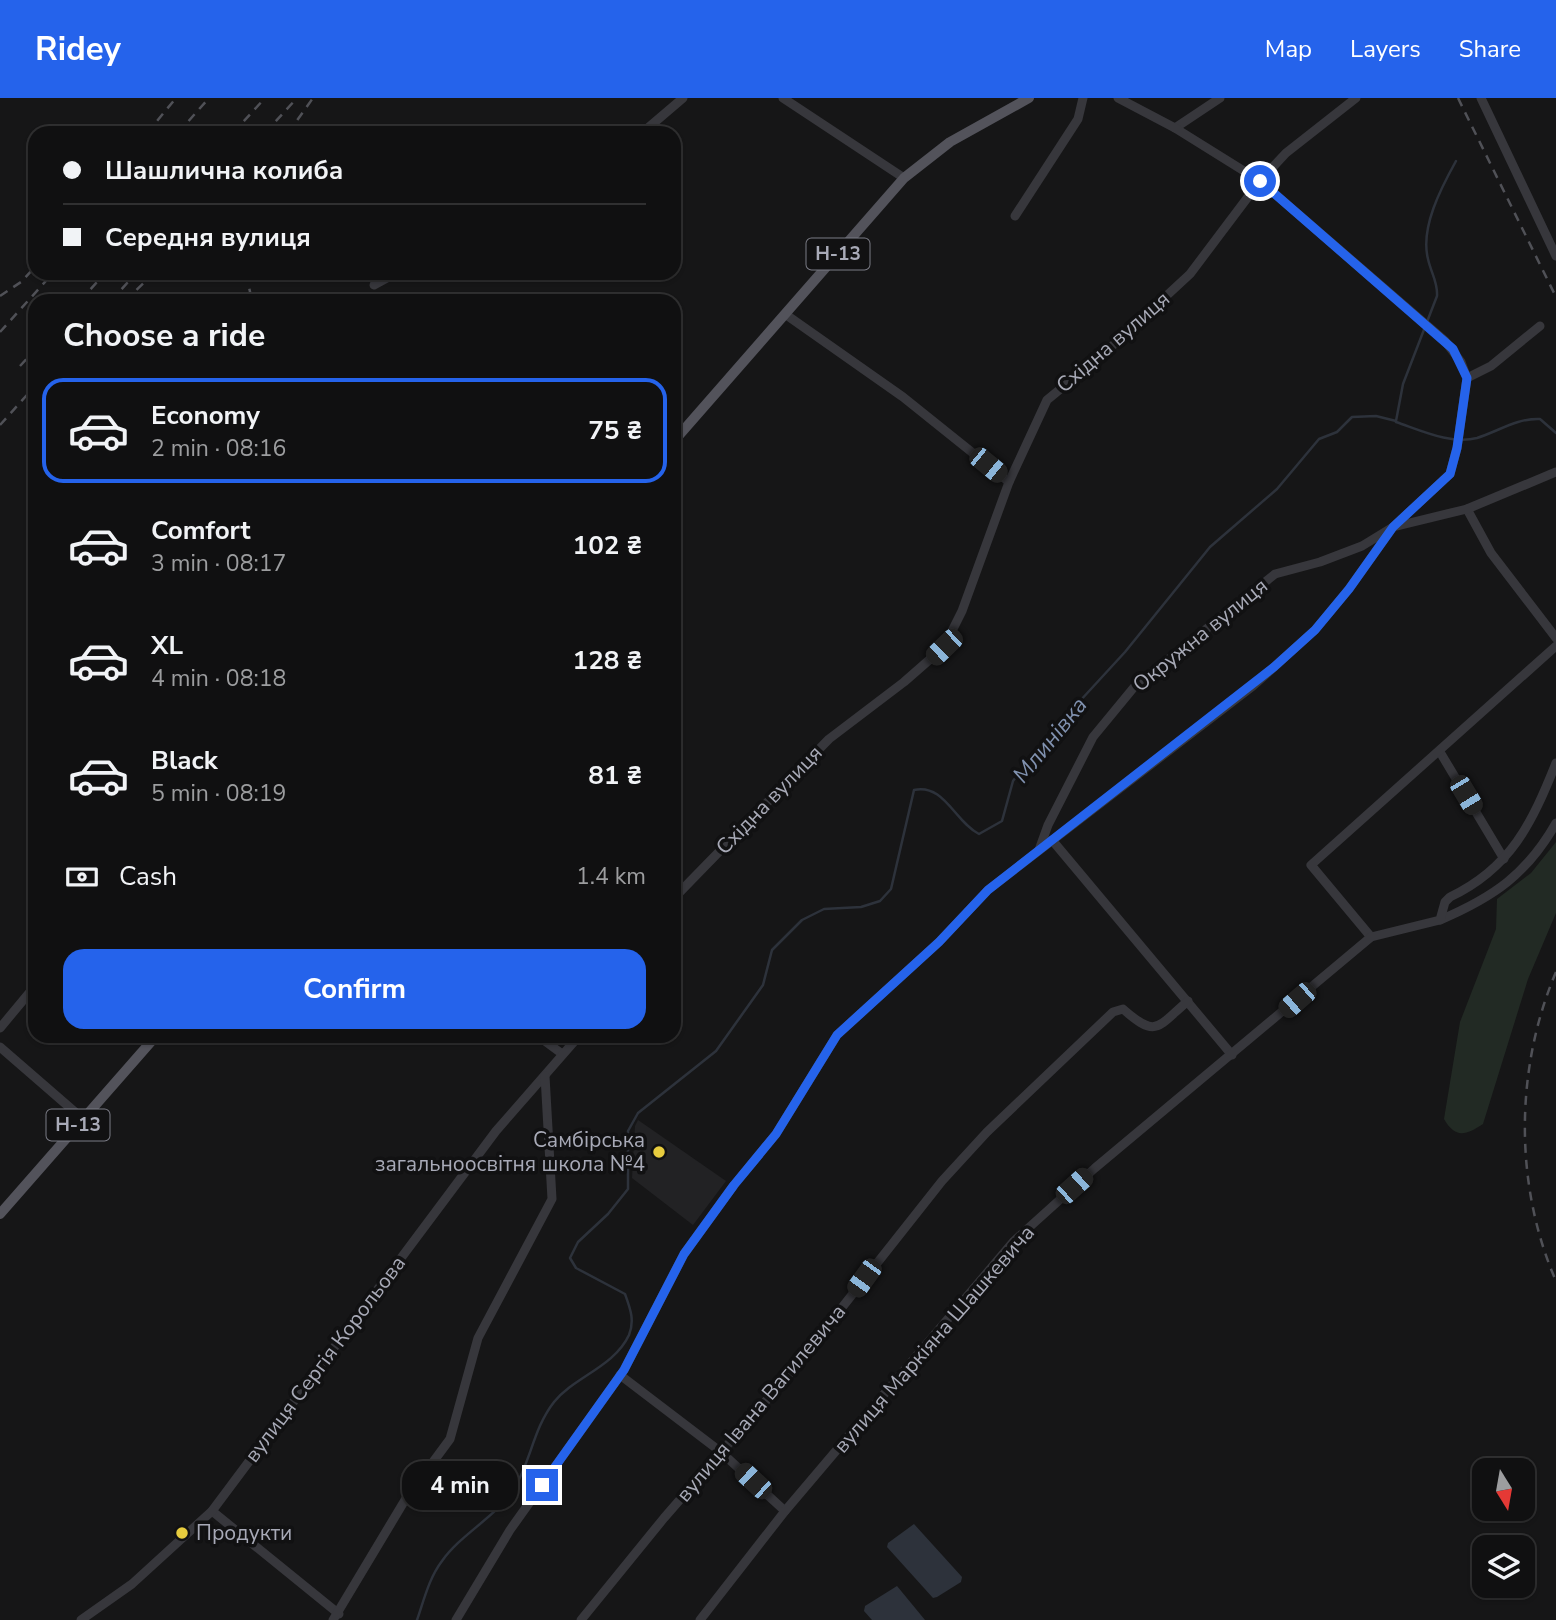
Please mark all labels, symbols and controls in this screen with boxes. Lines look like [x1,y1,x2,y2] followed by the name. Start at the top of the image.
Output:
[35,27,121,72] text: Ridey
[1265,33,1312,65] text: Map
[1350,33,1421,65] text: Layers
[1459,33,1521,65] text: Share
[105,153,343,188] text: Шашлична колиба
[1244,165,1276,197] route start
[105,220,311,255] text: Середня вулиця
[806,238,870,270] road number: Н-13
[1050,285,1176,399] street label: Східна вулиця
[63,314,265,357] text: Choose a ride
[151,398,260,433] text: Economy
[67,399,130,462] icon: car
[588,413,642,448] text: 75 ₴
[151,433,286,464] text: 2 min · 08:16
[966,444,1011,486] car
[151,513,251,548] text: Comfort
[67,514,130,577] icon: car
[573,528,642,563] text: 102 ₴
[151,548,286,579] text: 3 min · 08:17
[1127,572,1273,698] street label: Окружна вулиця
[922,625,967,669] car
[151,628,183,663] text: XL
[67,629,130,692] icon: car
[573,643,642,678] text: 128 ₴
[151,663,286,694] text: 4 min · 08:18
[1006,690,1094,790] water label: Млинівка
[710,739,828,861] street label: Східна вулиця
[151,743,218,778] text: Black
[67,744,130,807] icon: car
[588,758,642,793] text: 81 ₴
[1447,772,1486,818] car
[151,778,286,809] text: 5 min · 08:19
[63,858,101,896] icon: cash
[119,859,177,894] text: Cash
[576,861,646,892] text: 1.4 km
[63,949,646,1029] button: Confirm
[1275,978,1320,1022] car
[46,1110,110,1140] road number: Н-13
[375,1126,645,1178] place label: Самбірська загальноосвітня школа №4
[651,1144,667,1160] marker: Самбірська загальноосвітня школа №4
[1052,1164,1097,1208] car
[827,1219,1041,1459] street label: вулиця Маркіяна Шашкевича
[238,1250,412,1468] street label: вулиця Сергія Корольова
[844,1255,885,1301] car
[670,1298,852,1508] street label: вулиця Івана Вагилевича
[1472,1458,1535,1521] north arrow
[1472,1458,1535,1598] map controls
[731,1459,776,1503] car
[402,1460,518,1510] callout: 4 min
[526,1469,558,1501] route end
[430,1470,490,1501] text: 4 min
[196,1519,292,1547] place label: Продукти
[174,1525,190,1541] marker: Продукти
[1472,1535,1535,1598] button: layers

